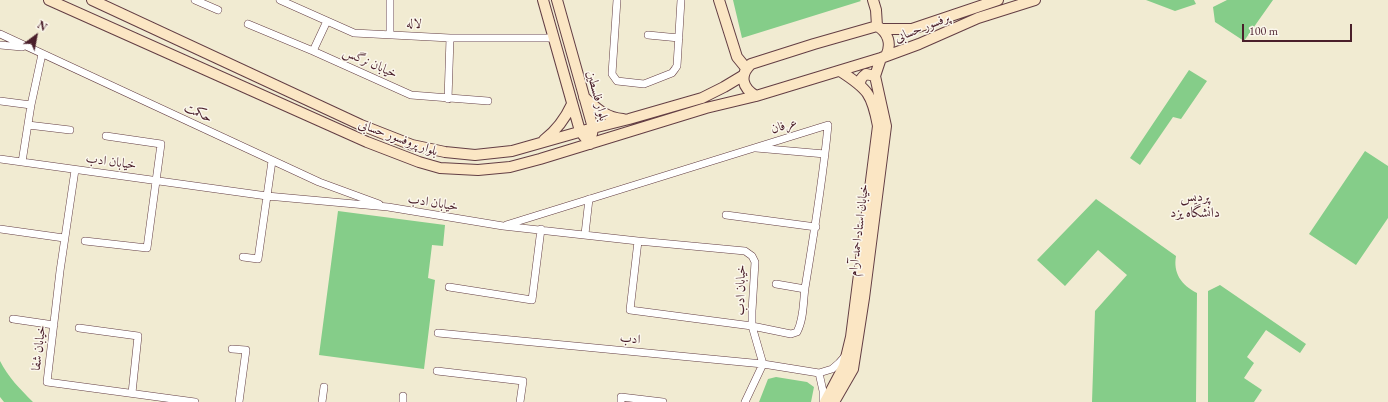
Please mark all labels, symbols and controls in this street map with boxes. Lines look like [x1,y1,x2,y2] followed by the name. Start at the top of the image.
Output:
[892,10,952,46] street label: پرفسور حسابی
[16,16,56,56] north arrow
[406,16,422,32] street label: لاله
[1244,16,1354,42] scale bar
[35,18,50,34] text: N
[1249,23,1278,39] text: 100 m
[340,44,400,82] street label: خیابان نرگس
[583,69,611,123] street label: بلوار فلسطین
[181,100,215,126] street label: حکمت
[769,115,799,137] street label: عرفان
[356,116,440,160] street label: بلوار پروفسور حسابی
[85,151,137,173] street label: خیابان ادب
[846,183,872,277] street label: خیابان استاد احمد آرام
[1170,189,1220,222] district label: پردیس دانشگاه یزد
[407,191,459,215] street label: خیابان ادب
[733,264,749,316] street label: خیابان ادب
[28,325,50,371] street label: خیابان شفا
[619,330,641,348] street label: ادب

